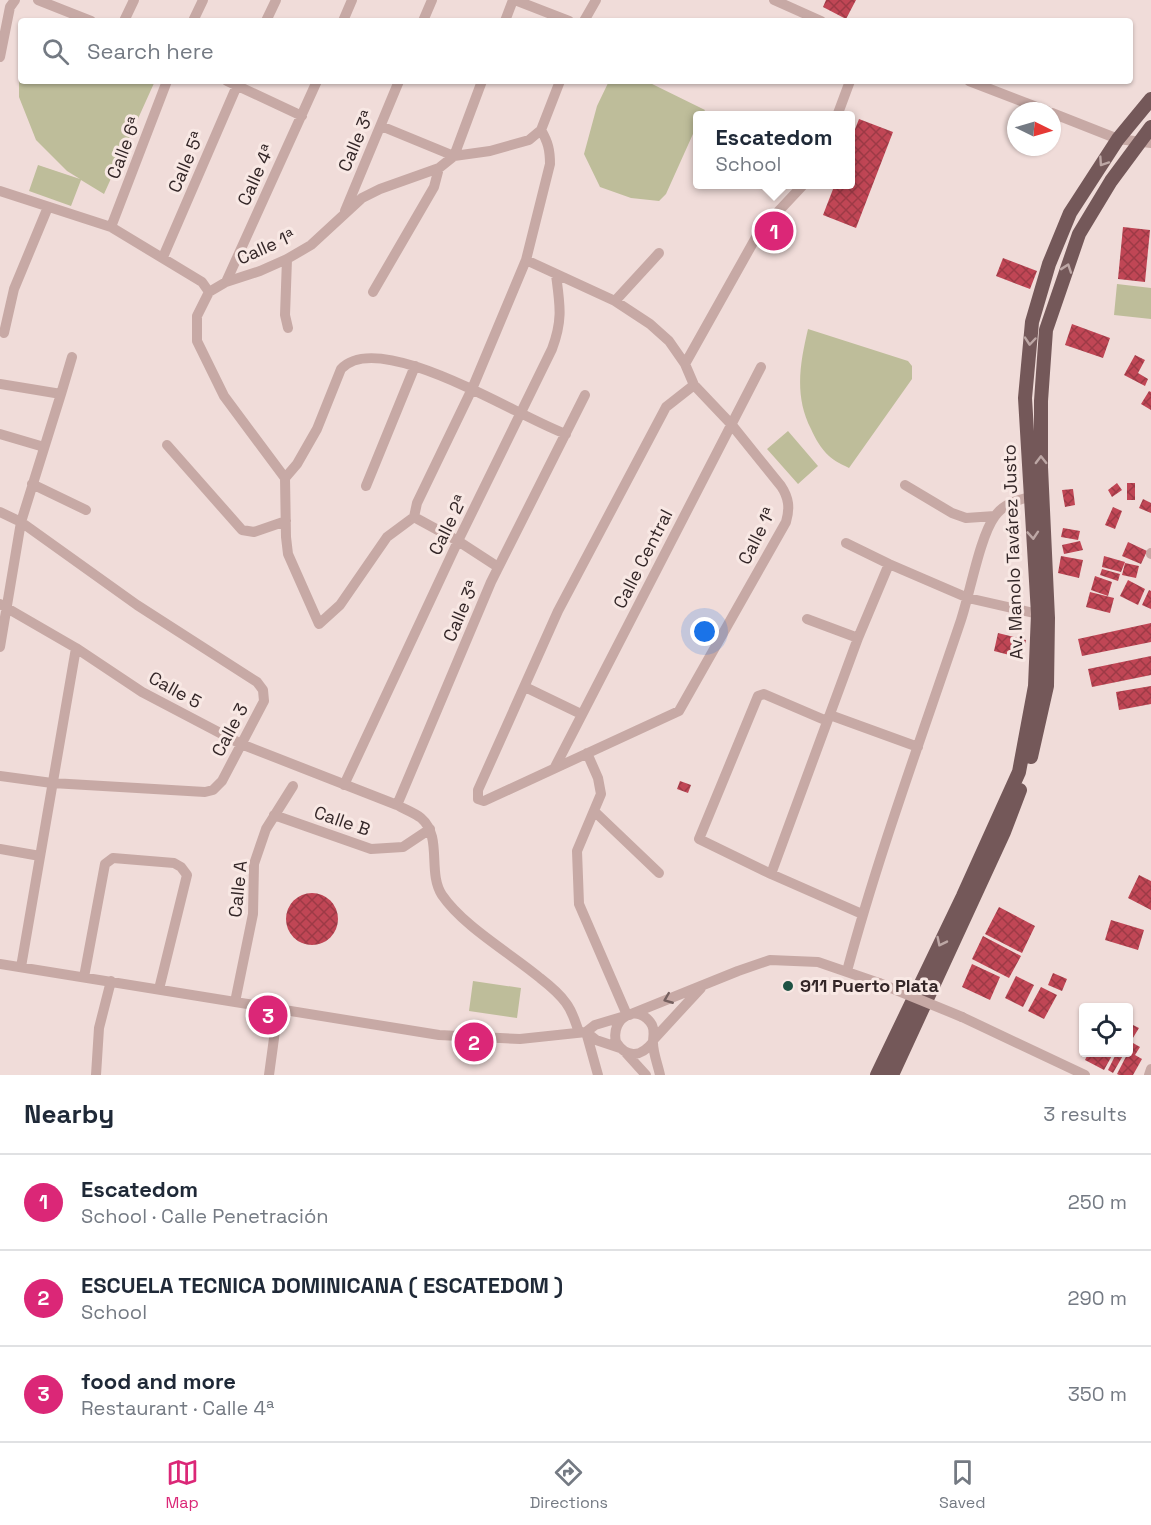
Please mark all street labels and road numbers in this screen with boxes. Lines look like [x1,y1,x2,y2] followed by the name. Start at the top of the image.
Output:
[332,106,379,175] street label: Calle 3ª
[101,113,146,182] street label: Calle 6ª
[162,127,209,196] street label: Calle 5ª
[232,140,279,209] street label: Calle 4ª
[233,223,299,269] street label: Calle 1ª
[997,444,1028,660] street label: Av. Manolo Tavárez Justo
[423,490,472,559] street label: Calle 2ª
[732,503,781,568] street label: Calle 1ª
[608,505,677,612] street label: Calle Central
[437,576,484,645] street label: Calle 3ª
[145,666,206,713] street label: Calle 5
[206,699,253,760] street label: Calle 3
[311,800,373,841] street label: Calle B
[223,859,252,919] street label: Calle A

